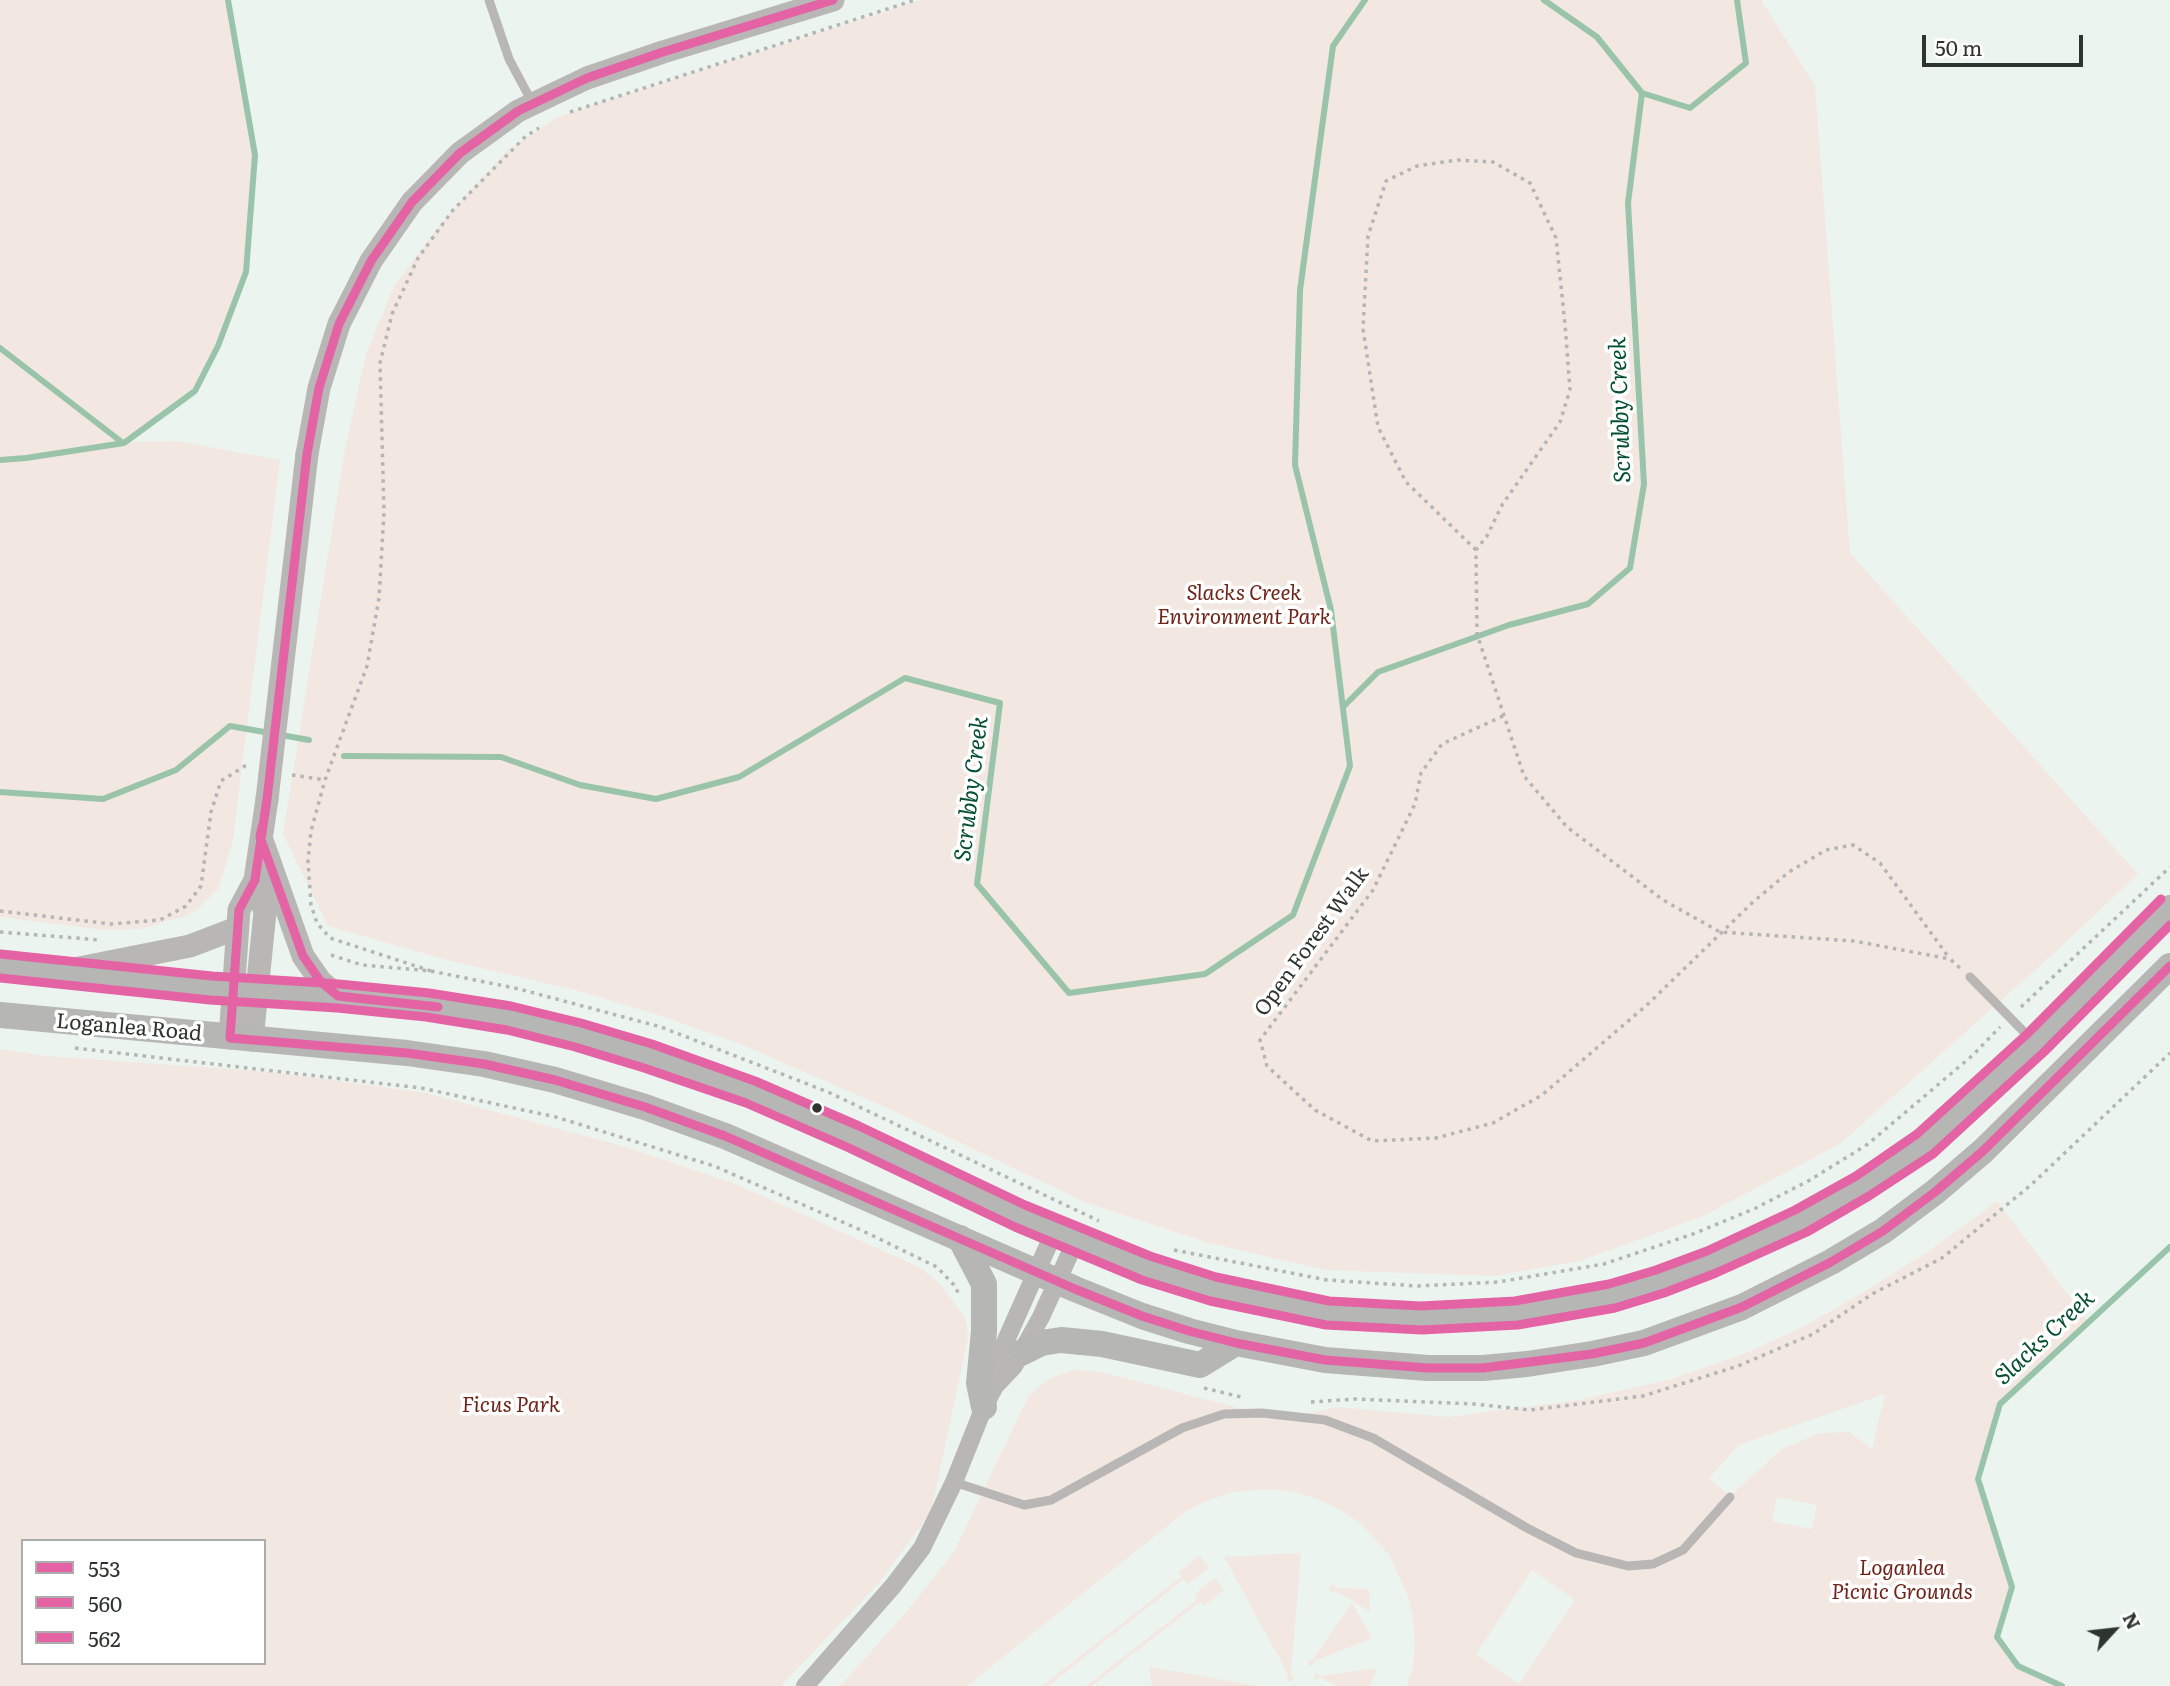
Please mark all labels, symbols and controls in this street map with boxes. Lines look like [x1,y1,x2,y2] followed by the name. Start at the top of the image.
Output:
[1925,21,2086,65] scale bar
[1935,31,1982,62] text: 50 m
[1605,336,1637,484] water label: Scrubby Creek
[1157,581,1331,631] park label: Slacks Creek Environment Park
[949,715,995,863] water label: Scrubby Creek
[1250,863,1374,1021] street label: Open Forest Walk
[55,1009,203,1047] street label: Loganlea Road
[810,1101,824,1115] unlabelled marker
[1989,1285,2101,1391] water label: Slacks Creek
[462,1393,560,1419] park label: Ficus Park
[21,1539,266,1665] legend
[88,1552,121,1583] text: 553
[1831,1556,1973,1606] park label: Loganlea Picnic Grounds
[88,1587,122,1618] text: 560
[2079,1595,2149,1665] north arrow
[2117,1607,2149,1634] text: N
[88,1622,121,1653] text: 562

